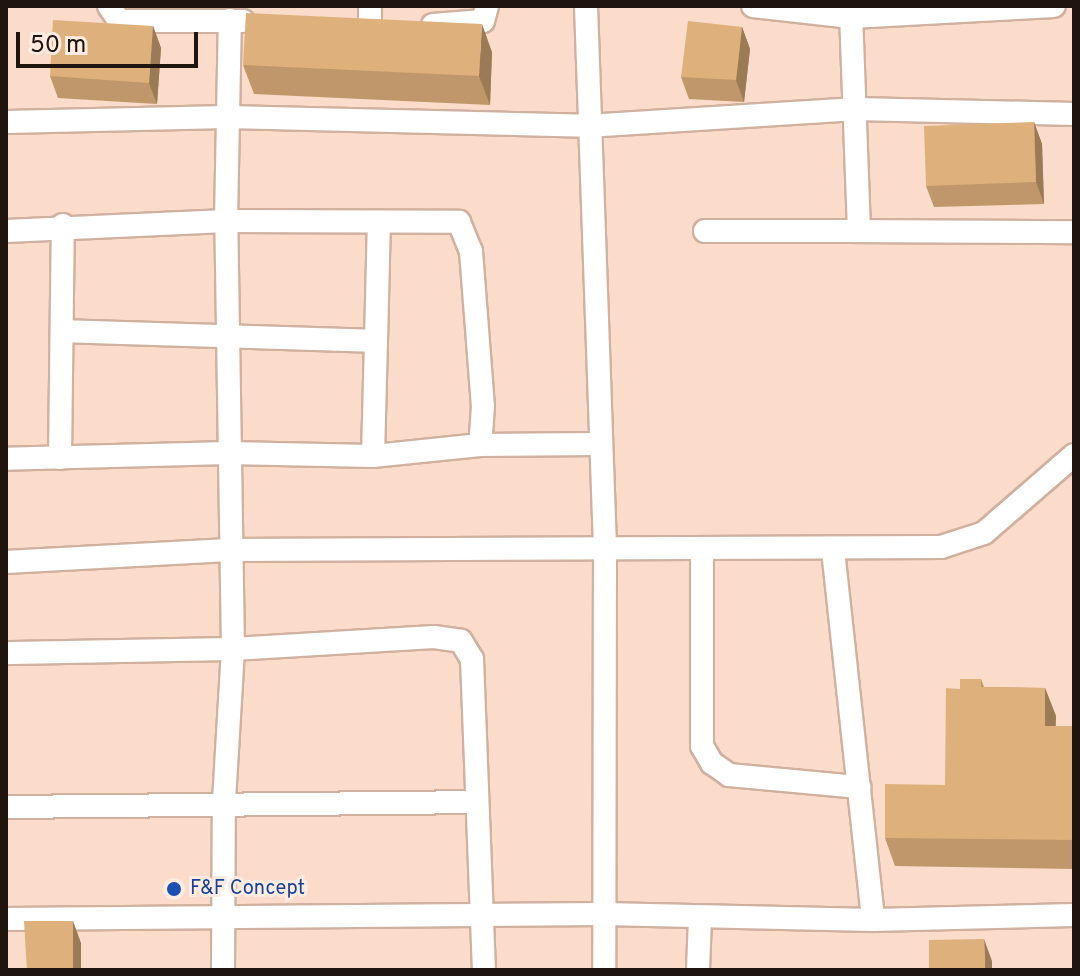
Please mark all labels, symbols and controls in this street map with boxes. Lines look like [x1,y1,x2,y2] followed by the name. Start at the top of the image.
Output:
[20,16,202,66] scale bar
[30,31,86,61] text: 50 m
[190,877,305,901] place label: F&F Concept
[165,880,183,898] marker: F&F Concept

